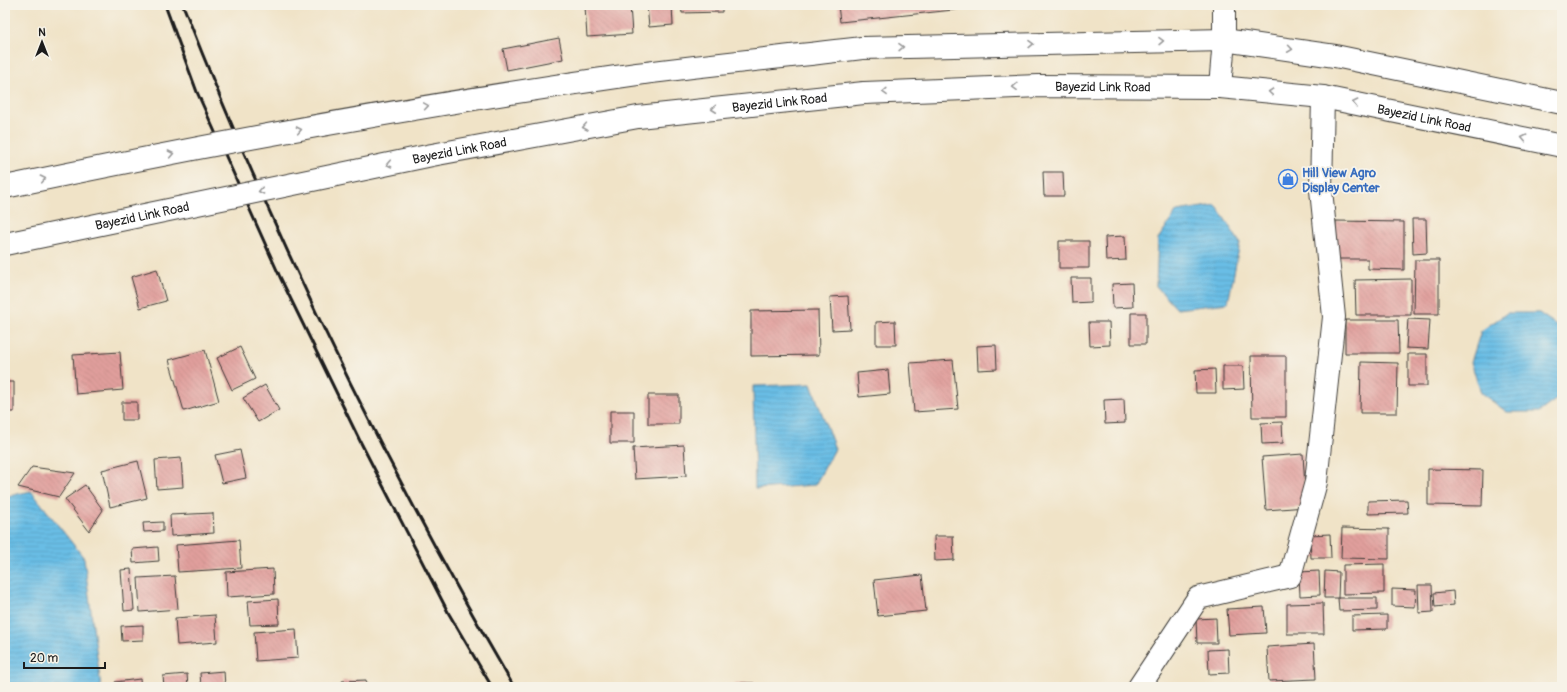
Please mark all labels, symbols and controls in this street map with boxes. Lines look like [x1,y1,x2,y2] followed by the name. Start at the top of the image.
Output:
[22,22,62,62] north arrow
[38,26,46,39] text: N
[1158,37,1164,45] one-way arrow
[1028,40,1034,48] one-way arrow
[898,43,904,51] one-way arrow
[1287,44,1293,53] one-way arrow
[1055,79,1151,96] street label: Bayezid Link Road
[1012,83,1018,91] one-way arrow
[1268,87,1274,96] one-way arrow
[882,88,888,96] one-way arrow
[731,90,828,116] street label: Bayezid Link Road
[1352,100,1358,108] one-way arrow
[1376,101,1473,136] street label: Bayezid Link Road
[423,103,429,111] one-way arrow
[711,104,717,113] one-way arrow
[582,122,588,131] one-way arrow
[295,126,302,134] one-way arrow
[411,134,508,168] street label: Bayezid Link Road
[1521,134,1527,142] one-way arrow
[168,150,174,158] one-way arrow
[385,160,392,168] one-way arrow
[1302,165,1380,196] place label: Hill View Agro Display Center
[1277,168,1299,190] shop icon: Hill View Agro Display Center
[40,175,46,183] one-way arrow
[258,187,265,195] one-way arrow
[94,199,191,234] street label: Bayezid Link Road
[24,644,105,670] scale bar
[30,651,59,666] text: 20 m

